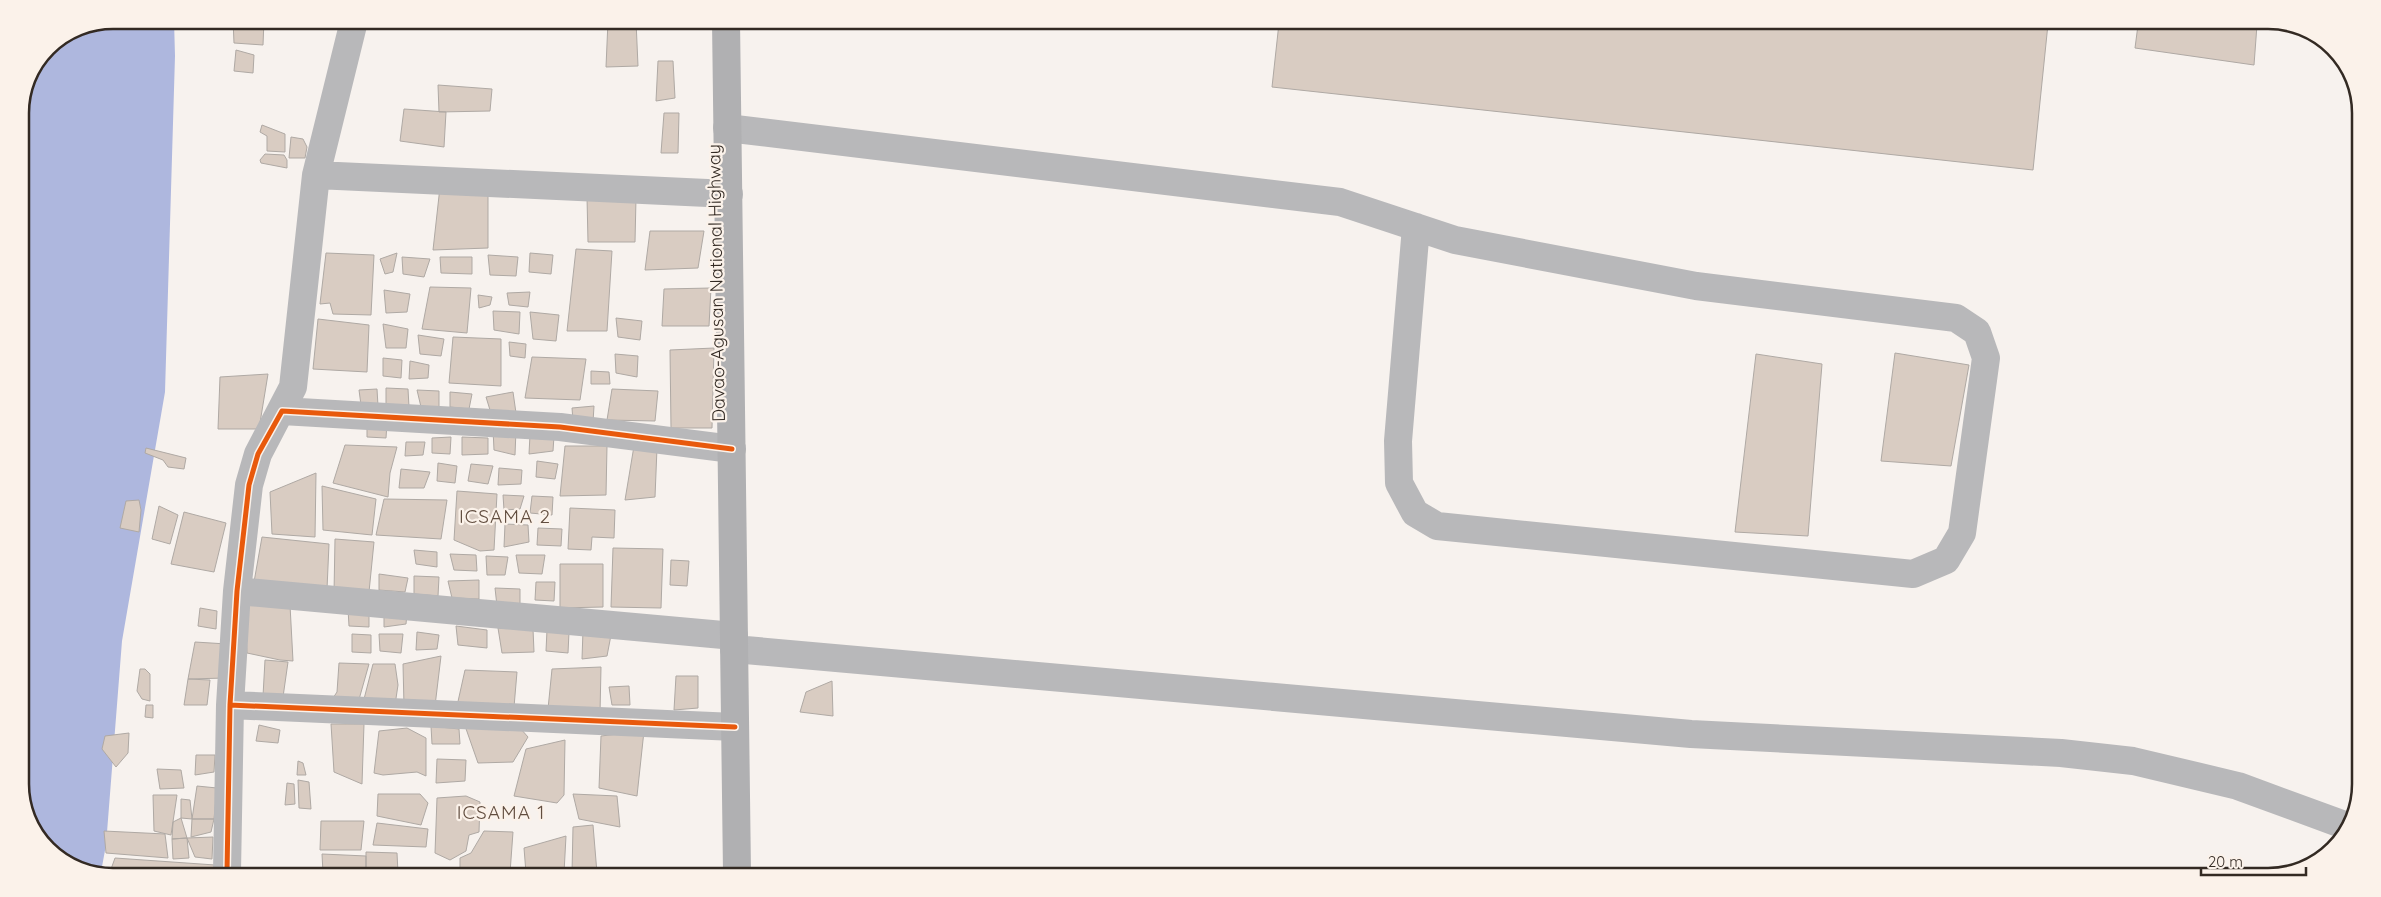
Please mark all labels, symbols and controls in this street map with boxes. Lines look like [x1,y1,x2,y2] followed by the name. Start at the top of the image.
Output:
[702,144,730,422] street label: Davao-Agusan National Highway
[459,504,551,528] district label: ICSAMA 2
[457,800,545,824] district label: ICSAMA 1
[2201,844,2306,876] scale bar
[2208,852,2243,871] text: 20 m

